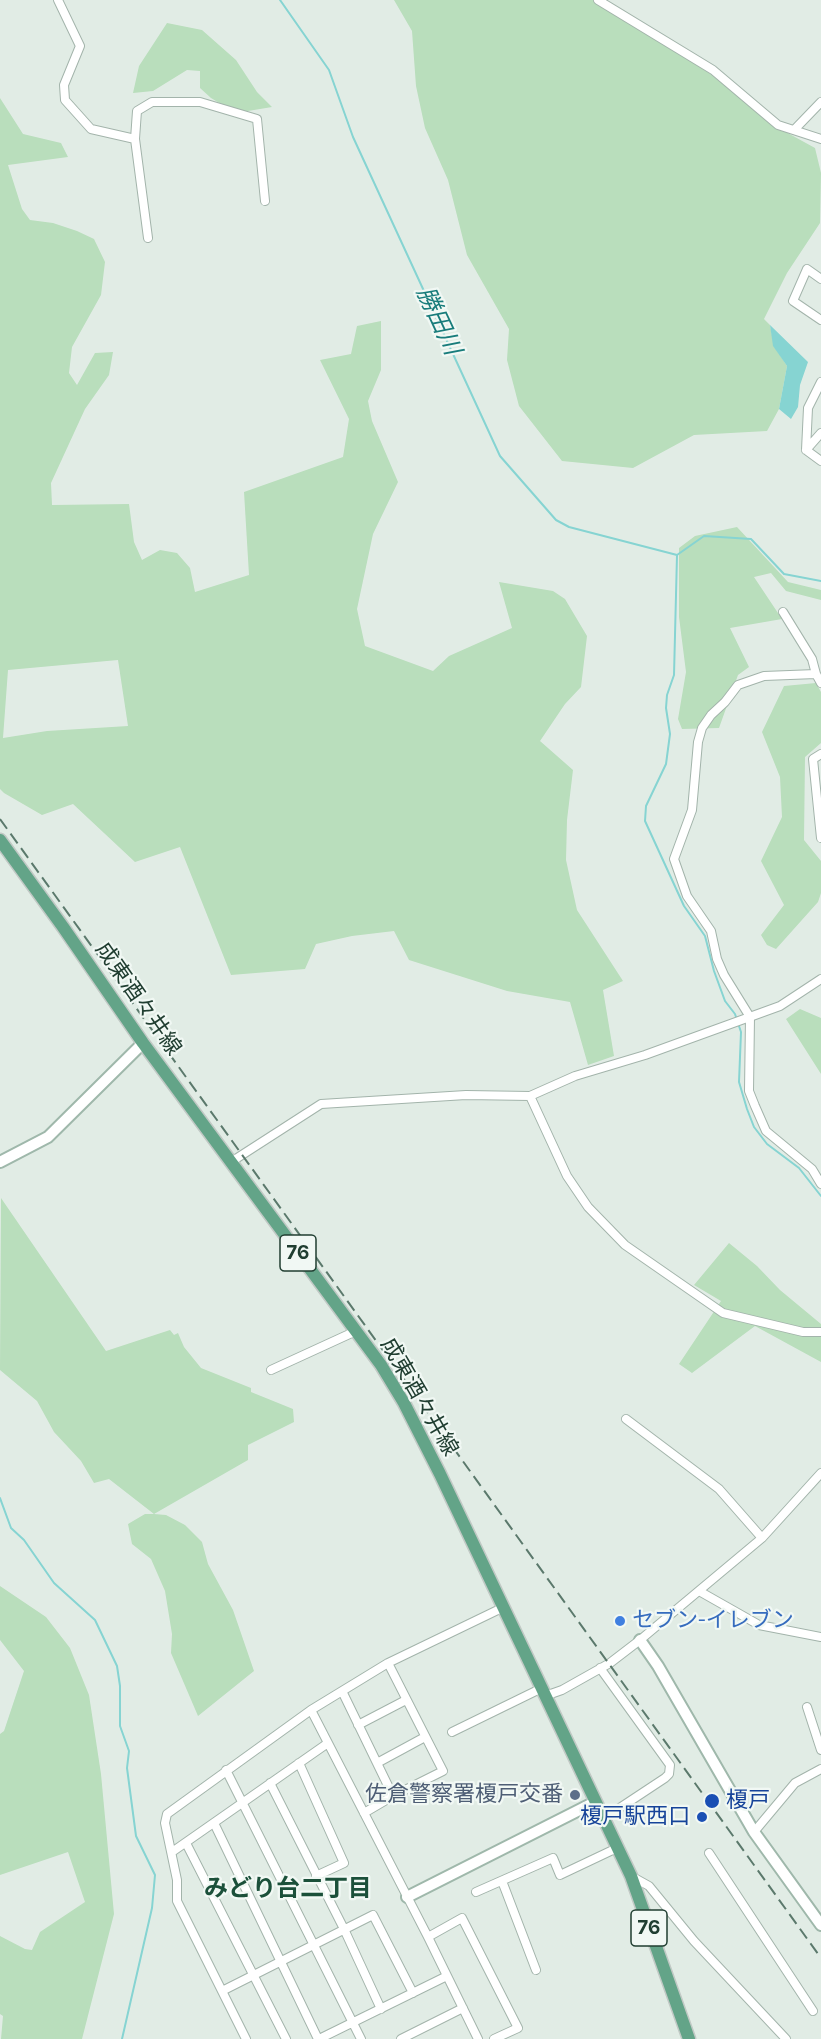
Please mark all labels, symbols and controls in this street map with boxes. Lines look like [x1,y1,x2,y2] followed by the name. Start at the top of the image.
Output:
[410,282,466,360] water label: 勝田川
[89,937,187,1061] street label: 成東酒々井線
[280,1235,316,1271] road number: 76
[375,1333,463,1461] street label: 成東酒々井線
[632,1608,794,1634] place label: セブン-イレブン
[613,1614,627,1628] marker: セブン-イレブン
[365,1782,563,1808] place label: 佐倉警察署榎戸交番
[568,1788,582,1802] marker: 佐倉警察署榎戸交番
[726,1788,770,1814] place label: 榎戸
[703,1792,721,1810] marker: 榎戸
[580,1804,690,1830] place label: 榎戸駅西口
[695,1810,709,1824] marker: 榎戸駅西口
[204,1875,372,1903] district label: みどり台二丁目
[631,1910,667,1946] road number: 76

